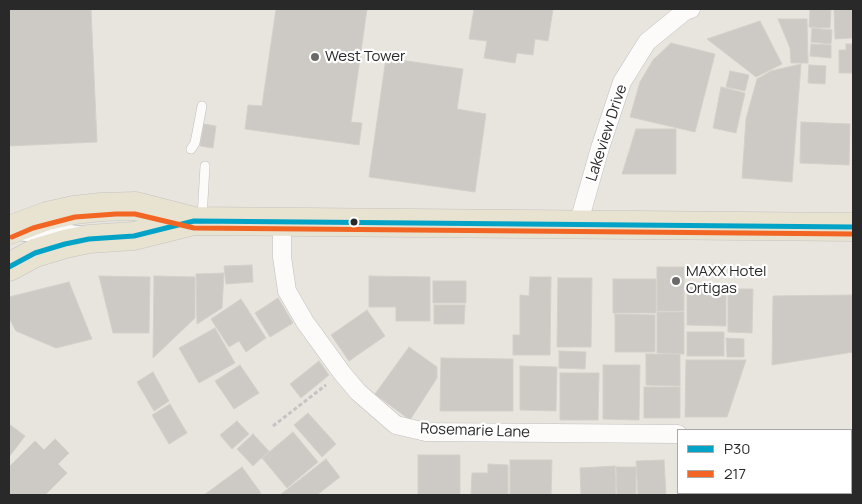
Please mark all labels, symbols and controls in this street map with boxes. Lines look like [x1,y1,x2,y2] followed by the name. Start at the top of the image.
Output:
[325,48,405,66] place label: West Tower
[309,51,321,63] marker: West Tower
[583,82,631,184] street label: Lakeview Drive
[349,217,359,227] unlabelled marker
[686,263,766,298] place label: MAXX Hotel Ortigas
[670,275,682,287] marker: MAXX Hotel Ortigas
[420,420,530,442] street label: Rosemarie Lane
[677,429,852,494] legend
[724,438,751,459] text: P30
[724,463,746,484] text: 217

